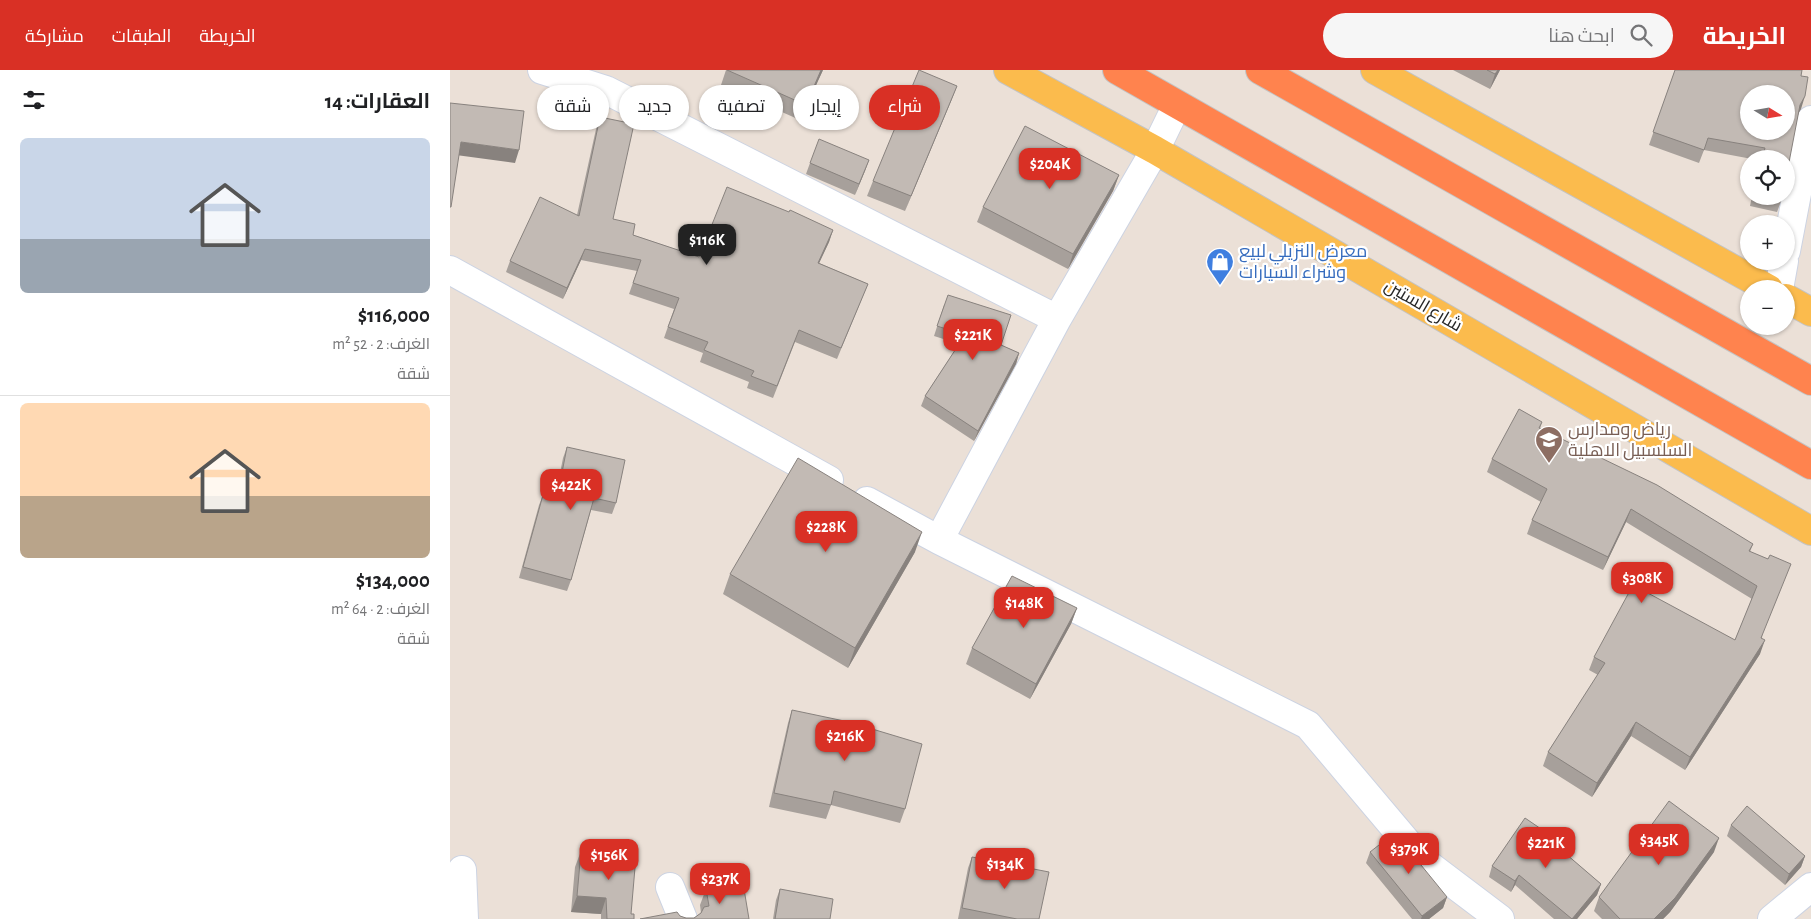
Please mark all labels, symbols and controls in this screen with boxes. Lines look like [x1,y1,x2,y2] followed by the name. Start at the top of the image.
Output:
[1323,13,1673,58] search box
[1627,21,1655,49] icon: search
[1703,25,1786,49] text: الخريطة
[1548,27,1615,46] text: ابحث هنا
[25,28,84,46] text: مشاركة
[112,28,171,46] text: الطبقات
[199,28,256,46] text: الخريطة
[537,85,609,130] chip: شقة
[619,85,689,130] chip: جديد
[699,85,783,130] chip: تصفية
[793,85,859,130] chip: إيجار
[869,85,940,130] chip: شراء
[1740,85,1795,140] north arrow
[1740,85,1795,335] map controls
[20,86,48,114] icon: filters
[325,91,430,112] text: العقارات: 14
[1015,148,1085,190] pin: $204K
[1740,150,1795,205] button: locate
[1030,156,1070,172] text: $204K
[180,170,270,260] icon: home
[1740,215,1795,270] button: +
[672,224,742,266] pin: $116K
[689,232,725,248] text: $116K
[1239,243,1367,283] place label: معرض النزيلي لبيع وشراء السيارات
[1205,247,1235,286] shop icon: معرض النزيلي لبيع وشراء السيارات
[1380,276,1465,337] street label: شارع الستين
[1740,280,1795,335] button: −
[358,305,430,326] text: $116,000
[938,318,1008,361] pin: $221K
[954,327,992,343] text: $221K
[332,336,430,352] text: الغرف: 2 · 52 m²
[397,366,430,382] text: شقة
[1568,421,1692,461] place label: رياض ومدارس السلسبيل الاهلية
[1534,425,1564,464] school or university icon: رياض ومدارس السلسبيل الاهلية
[180,436,270,526] icon: home
[536,468,606,511] pin: $422K
[551,477,591,493] text: $422K
[791,510,861,553] pin: $228K
[806,519,846,535] text: $228K
[1607,562,1677,604] pin: $308K
[356,570,430,591] text: $134,000
[1622,570,1662,586] text: $308K
[989,586,1059,629] pin: $148K
[1005,595,1043,611] text: $148K
[331,601,430,617] text: الغرف: 2 · 64 m²
[397,631,430,647] text: شقة
[810,720,880,762] pin: $216K
[826,728,864,744] text: $216K
[1624,824,1694,866] pin: $345K
[1511,826,1581,869] pin: $221K
[1374,832,1444,875] pin: $379K
[1640,832,1678,848] text: $345K
[1527,835,1565,851] text: $221K
[574,838,644,881] pin: $156K
[1390,841,1428,857] text: $379K
[591,847,627,863] text: $156K
[970,848,1040,890] pin: $134K
[986,856,1024,872] text: $134K
[685,862,755,905] pin: $237K
[701,871,739,887] text: $237K

